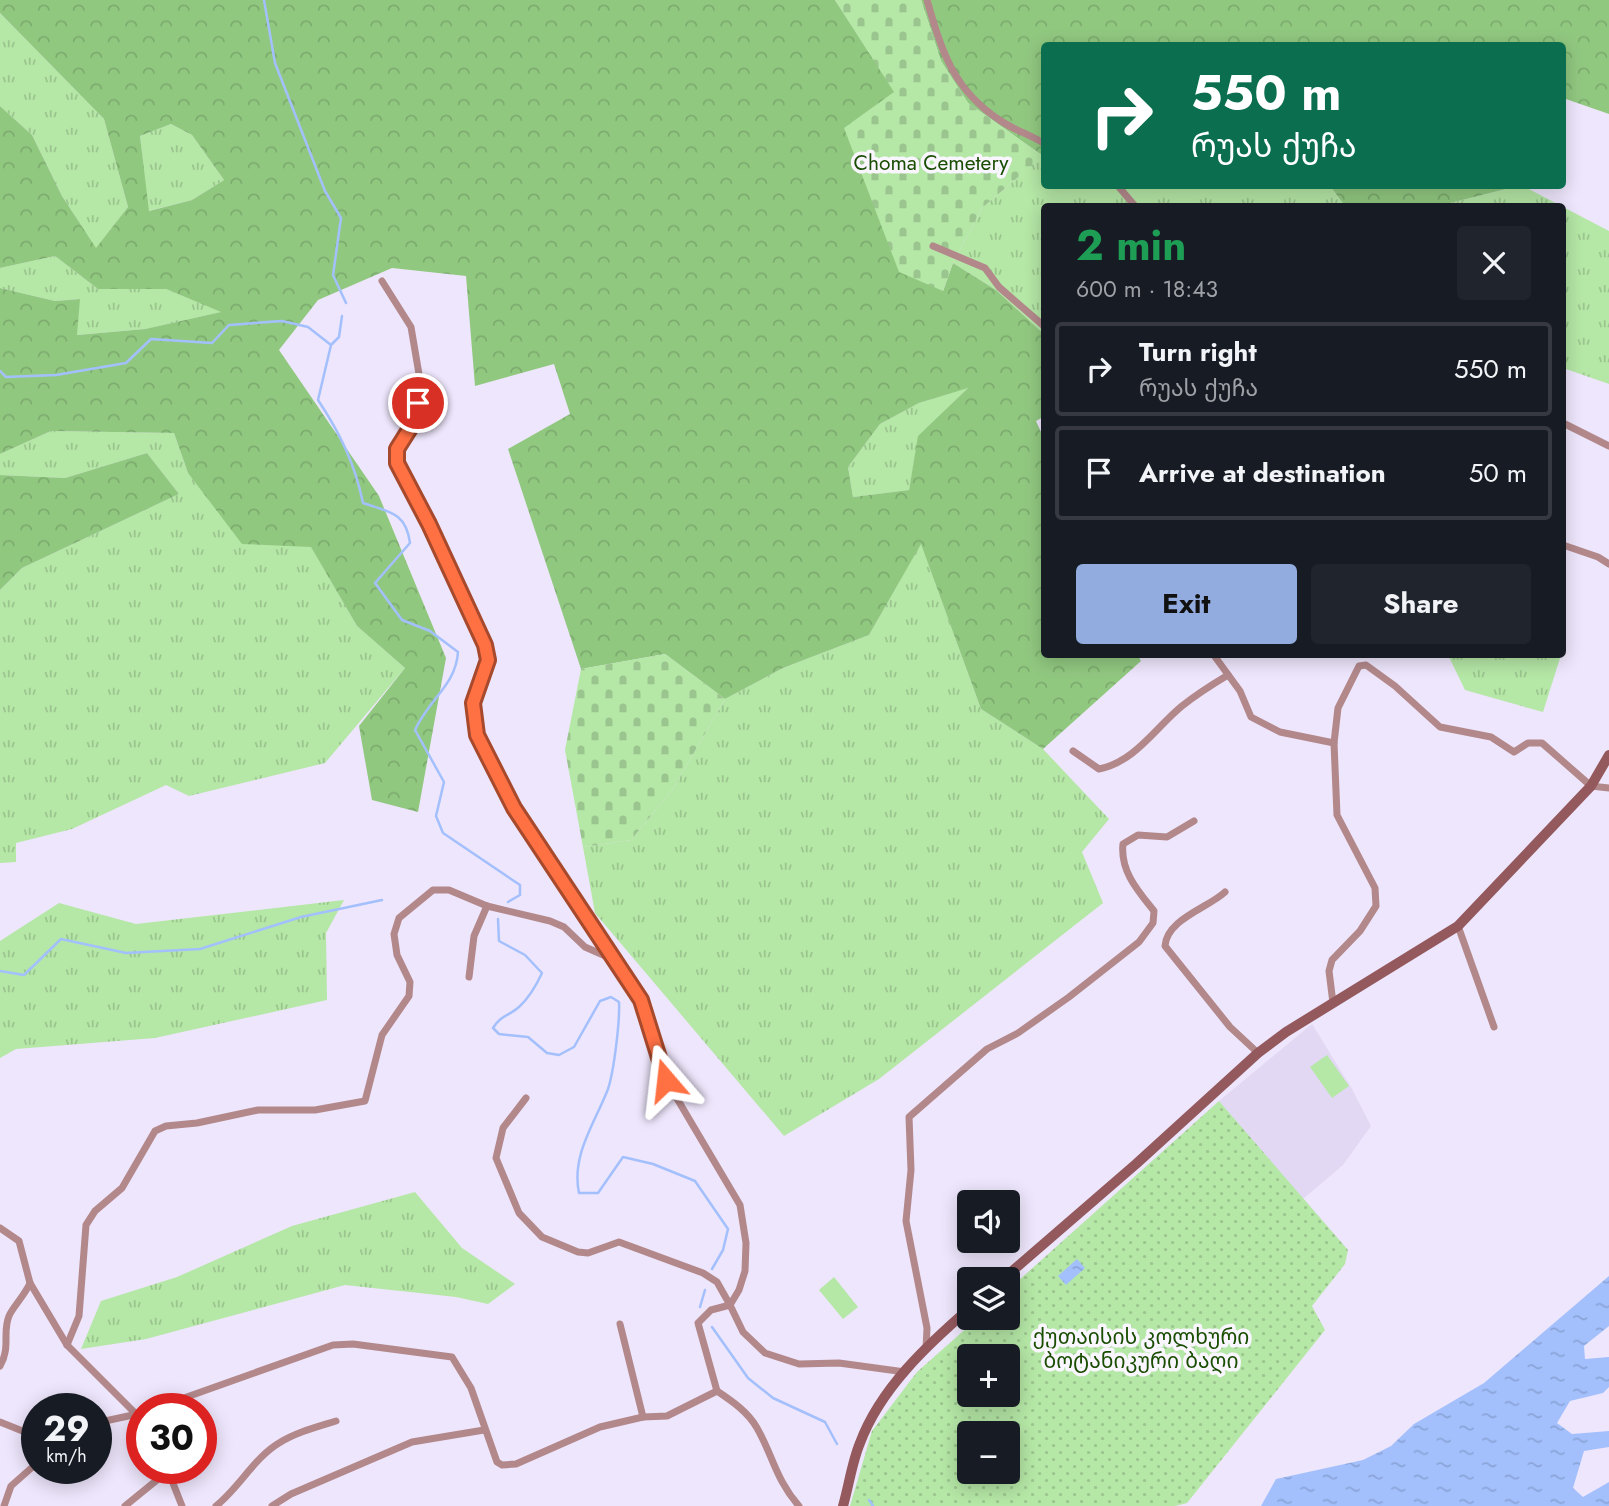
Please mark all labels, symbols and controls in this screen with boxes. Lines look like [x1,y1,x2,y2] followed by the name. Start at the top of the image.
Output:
[1191,58,1342,128] text: 550 m
[1076,70,1167,161] icon: right
[1191,123,1357,169] text: რუას ქუჩა
[854,148,1009,178] park label: Choma Cemetery
[1076,215,1186,276] text: 2 min
[1457,226,1531,300] button: close
[1076,272,1218,306] text: 600 m · 18:43
[1139,333,1257,371] text: Turn right
[1080,350,1118,388] icon: right
[1454,350,1527,388] text: 550 m
[1139,371,1258,405] text: რუას ქუჩა
[388,373,448,433] pin
[399,384,437,422] icon: arrive
[1080,454,1118,492] icon: arrive
[1139,454,1386,492] text: Arrive at destination
[1469,454,1527,492] text: 50 m
[1076,564,1297,644] button: Exit
[1311,564,1531,644] button: Share
[629,1043,703,1117] position arrow
[957,1190,1020,1484] map controls
[957,1190,1020,1253] button: sound
[957,1267,1020,1330] button: layers
[1033,1322,1249,1376] park label: ქუთაისის კოლხური ბოტანიკური ბაღი
[957,1344,1020,1407] button: +
[126,1393,217,1484] speed limit sign: 30
[43,1404,90,1454] text: 29
[957,1421,1020,1484] button: −
[46,1443,87,1469] text: km/h

